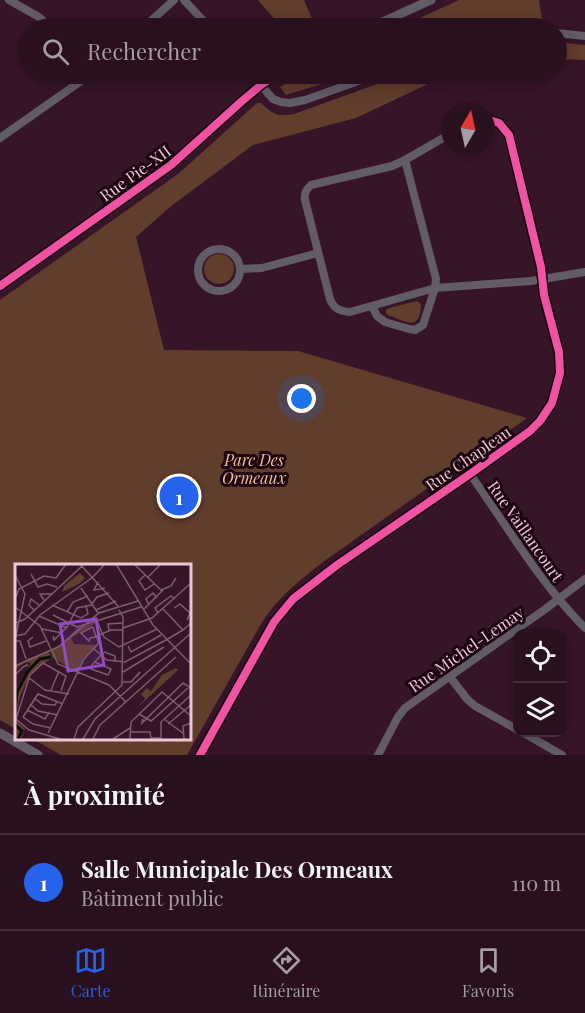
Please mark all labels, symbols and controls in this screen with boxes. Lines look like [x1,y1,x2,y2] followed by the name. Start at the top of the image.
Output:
[18,18,567,84] search box
[39,35,72,68] icon: search
[87,36,201,66] text: Rechercher
[441,102,495,156] north arrow
[95,140,175,206] street label: Rue Pie-XII
[287,384,316,413] your location
[421,421,515,495] street label: Rue Chapleau
[222,449,287,488] park label: Parc Des Ormeaux
[160,474,198,518] pin: 1
[483,477,569,586] street label: Rue Vaillancourt
[15,564,190,740] inset map
[404,601,528,697] street label: Rue Michel-Lemay
[513,629,567,737] map controls
[513,629,567,683] button: locate
[513,683,567,737] button: layers
[24,777,165,812] text: À proximité
[81,854,393,884] text: Salle Municipale Des Ormeaux
[40,869,47,896] text: 1
[511,869,561,896] text: 110 m
[81,884,224,911] text: Bâtiment public
[71,944,111,1001] tab: Carte
[252,944,320,1001] tab: Itinéraire
[462,944,514,1001] tab: Favoris

